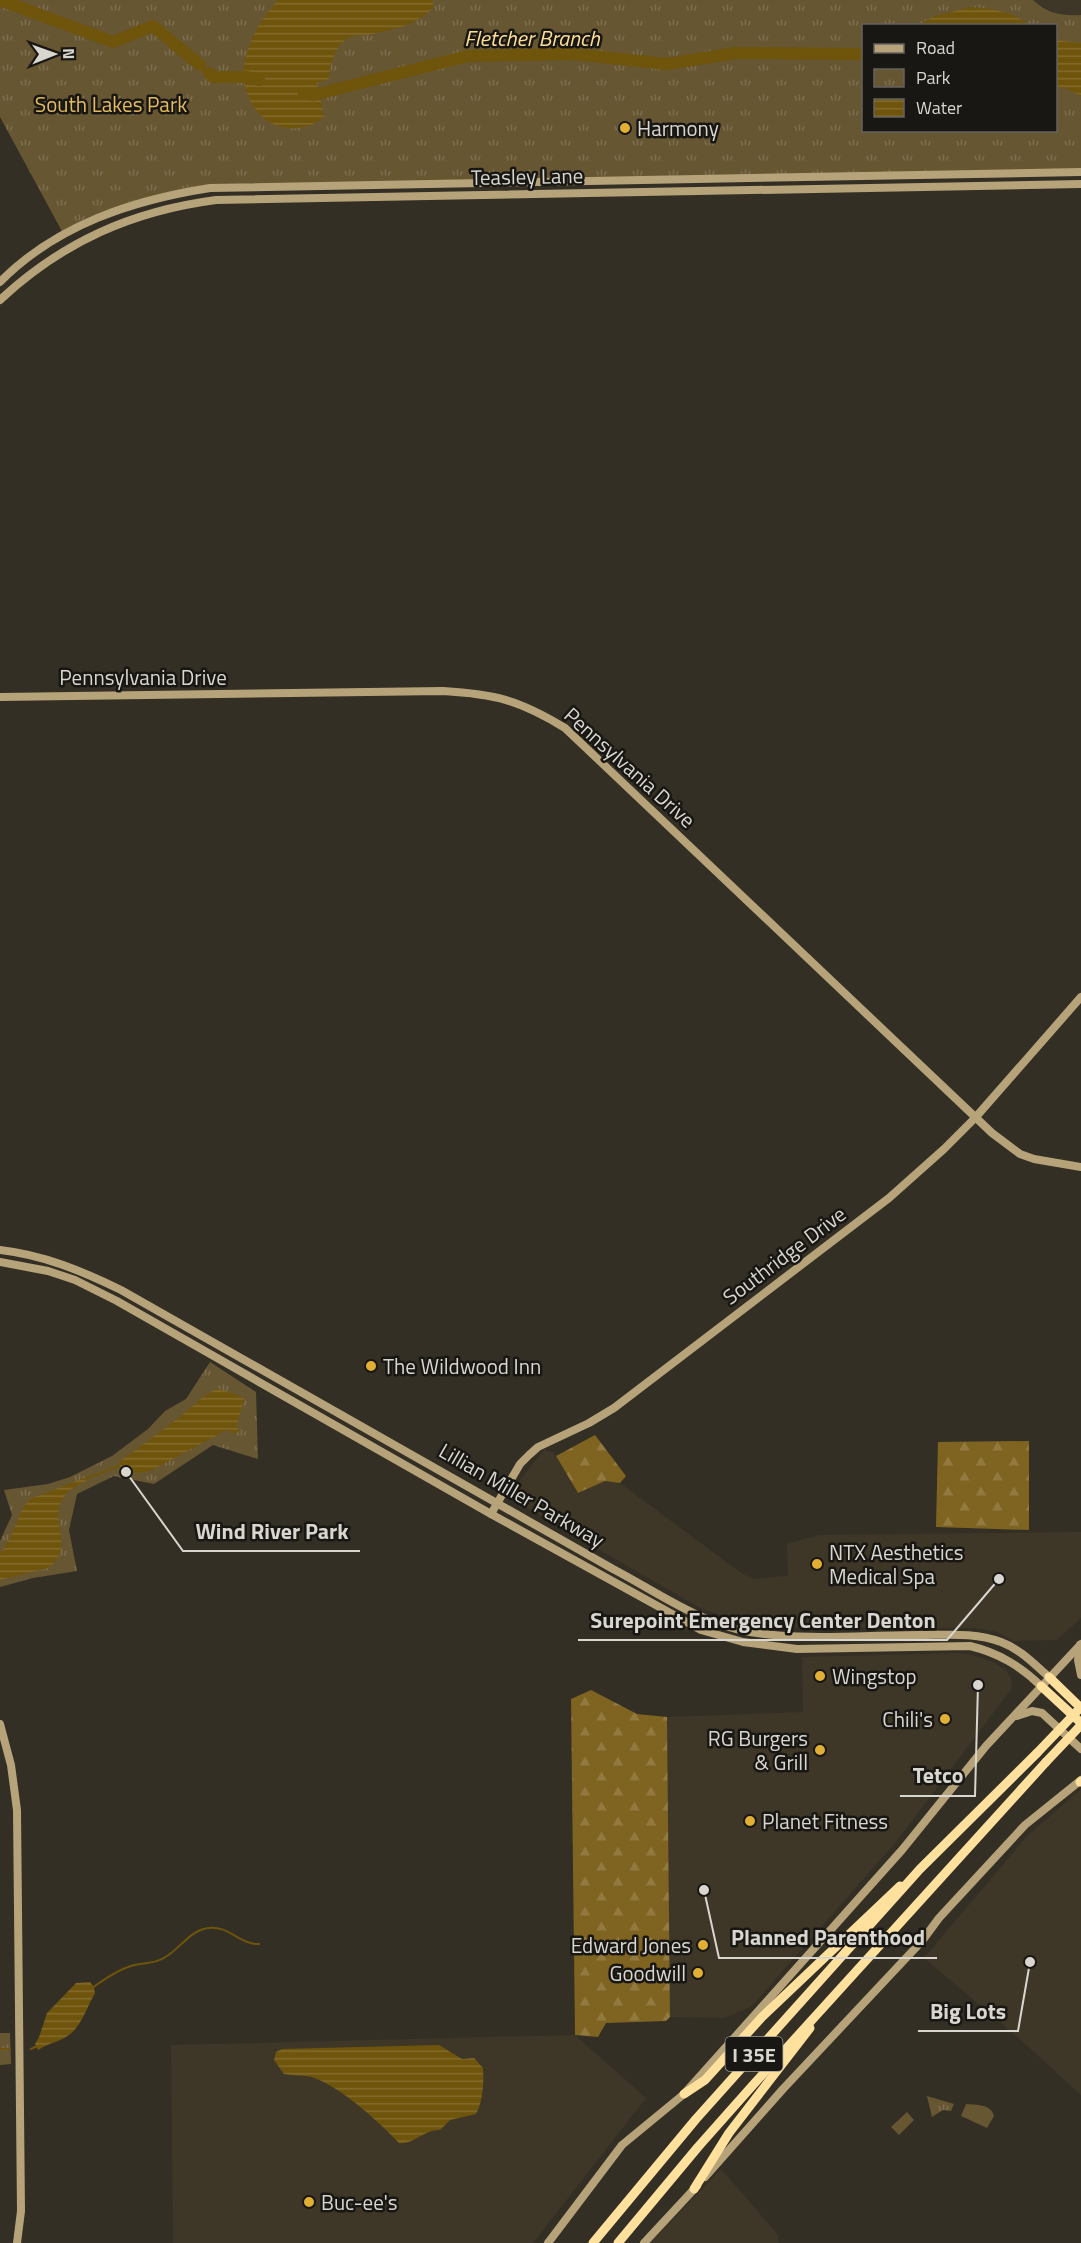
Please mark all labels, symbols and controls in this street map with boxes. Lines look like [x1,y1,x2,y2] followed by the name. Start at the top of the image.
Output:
[464,21,601,55] water label: Fletcher Branch
[24,24,84,84] north arrow
[862,24,1057,132] legend
[916,34,955,61] text: Road
[57,48,81,59] text: N
[916,64,951,91] text: Park
[35,88,187,120] park label: South Lakes Park
[916,94,962,121] text: Water
[637,112,719,144] place label: Harmony
[618,121,632,135] marker: Harmony
[470,159,584,193] street label: Teasley Lane
[59,661,227,693] street label: Pennsylvania Drive
[557,699,703,835] street label: Pennsylvania Drive
[716,1198,852,1312] street label: Southridge Drive
[383,1350,541,1382] place label: The Wildwood Inn
[364,1359,378,1373] marker: The Wildwood Inn
[433,1435,611,1555] street label: Lillian Miller Parkway
[183,1511,360,1551] callout: Wind River Park
[195,1514,349,1548] text: Wind River Park
[829,1536,963,1592] place label: NTX Aesthetics Medical Spa
[810,1557,824,1571] marker: NTX Aesthetics Medical Spa
[578,1600,947,1640] callout: Surepoint Emergency Center Denton
[590,1603,936,1637] text: Surepoint Emergency Center Denton
[832,1660,917,1692] place label: Wingstop
[813,1669,827,1683] marker: Wingstop
[882,1703,933,1735] place label: Chili's
[938,1712,952,1726] marker: Chili's
[708,1722,808,1778] place label: RG Burgers & Grill
[813,1743,827,1757] marker: RG Burgers & Grill
[900,1756,975,1796] callout: Tetco
[913,1758,963,1792] text: Tetco
[762,1805,888,1837] place label: Planet Fitness
[743,1814,757,1828] marker: Planet Fitness
[719,1918,937,1958] callout: Planned Parenthood
[731,1920,925,1954] text: Planned Parenthood
[571,1929,691,1961] place label: Edward Jones
[696,1938,710,1952] marker: Edward Jones
[609,1957,686,1989] place label: Goodwill
[691,1966,705,1980] marker: Goodwill
[918,1991,1018,2031] callout: Big Lots
[930,1994,1006,2028] text: Big Lots
[726,2037,783,2071] road number: I 35E
[321,2186,398,2218] place label: Buc-ee's
[302,2195,316,2209] marker: Buc-ee's

